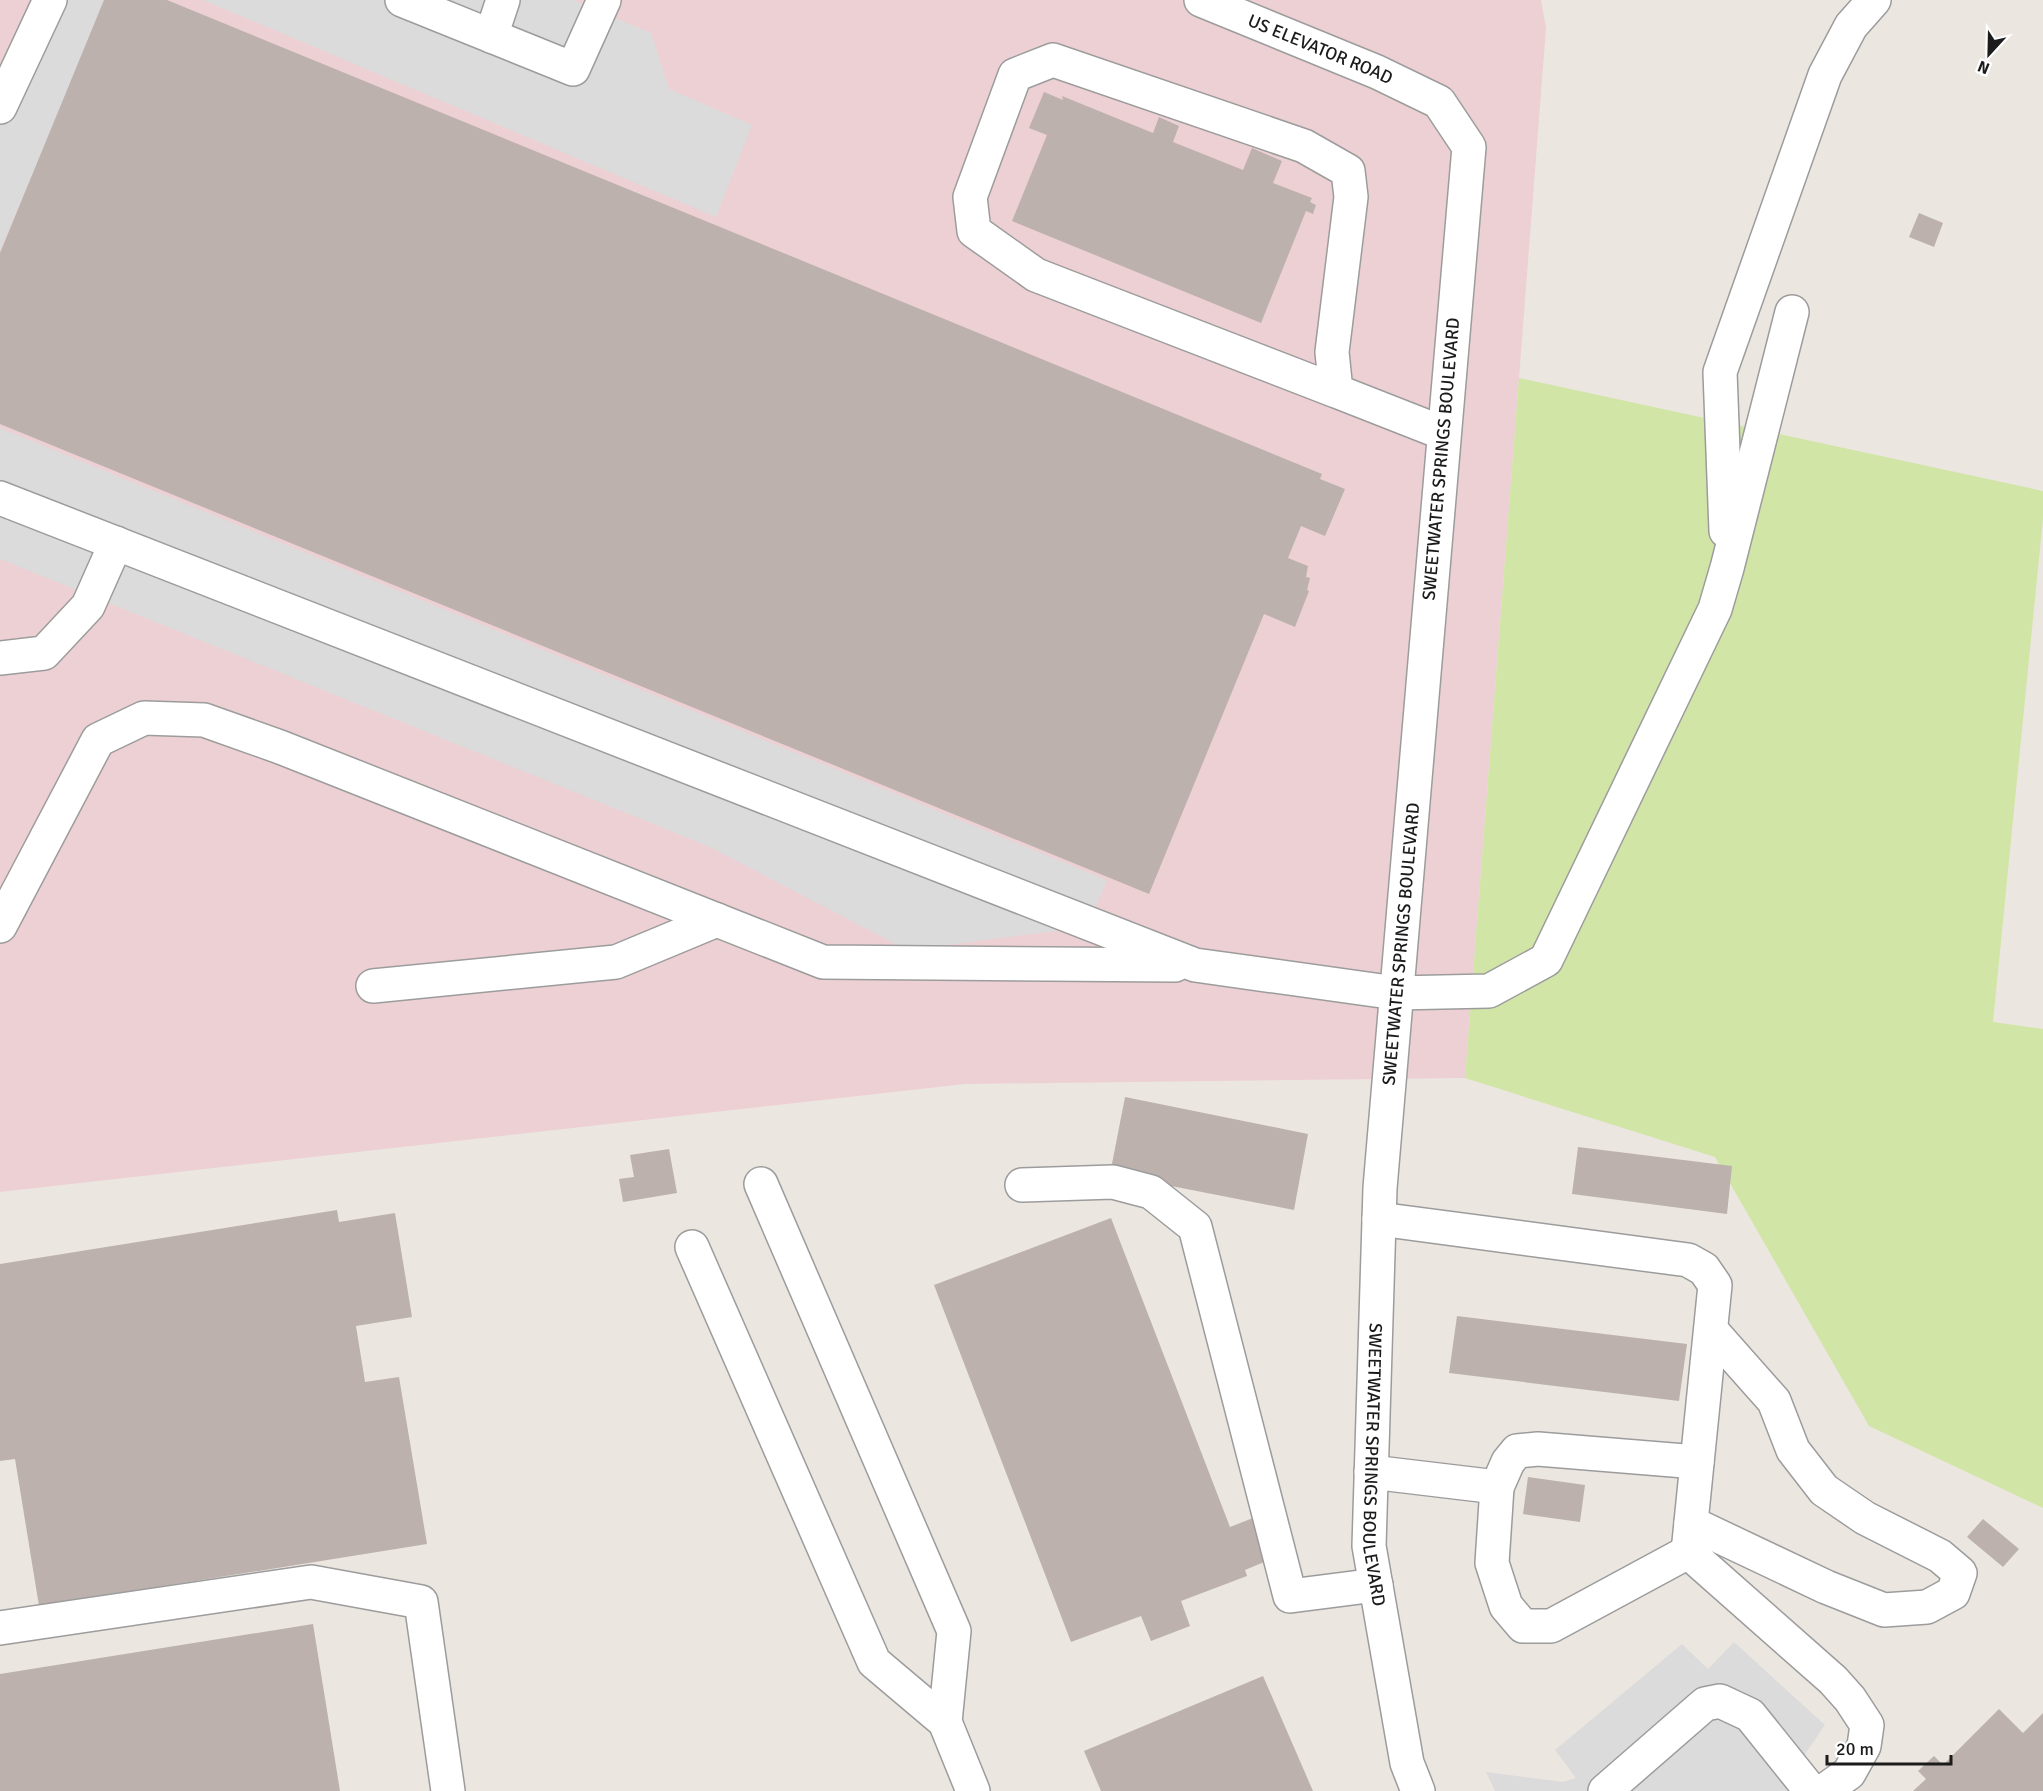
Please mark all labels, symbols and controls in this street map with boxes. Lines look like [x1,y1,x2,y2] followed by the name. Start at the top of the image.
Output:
[1245,9,1396,89] street label: US ELEVATOR ROAD
[1959,24,2019,84] north arrow
[1975,56,1993,78] text: N
[1418,317,1464,601] street label: SWEETWATER SPRINGS BOULEVARD
[1378,802,1424,1086] street label: SWEETWATER SPRINGS BOULEVARD
[1358,1323,1390,1608] street label: SWEETWATER SPRINGS BOULEVARD
[1827,1728,1952,1766] scale bar
[1836,1738,1874,1760] text: 20 m

